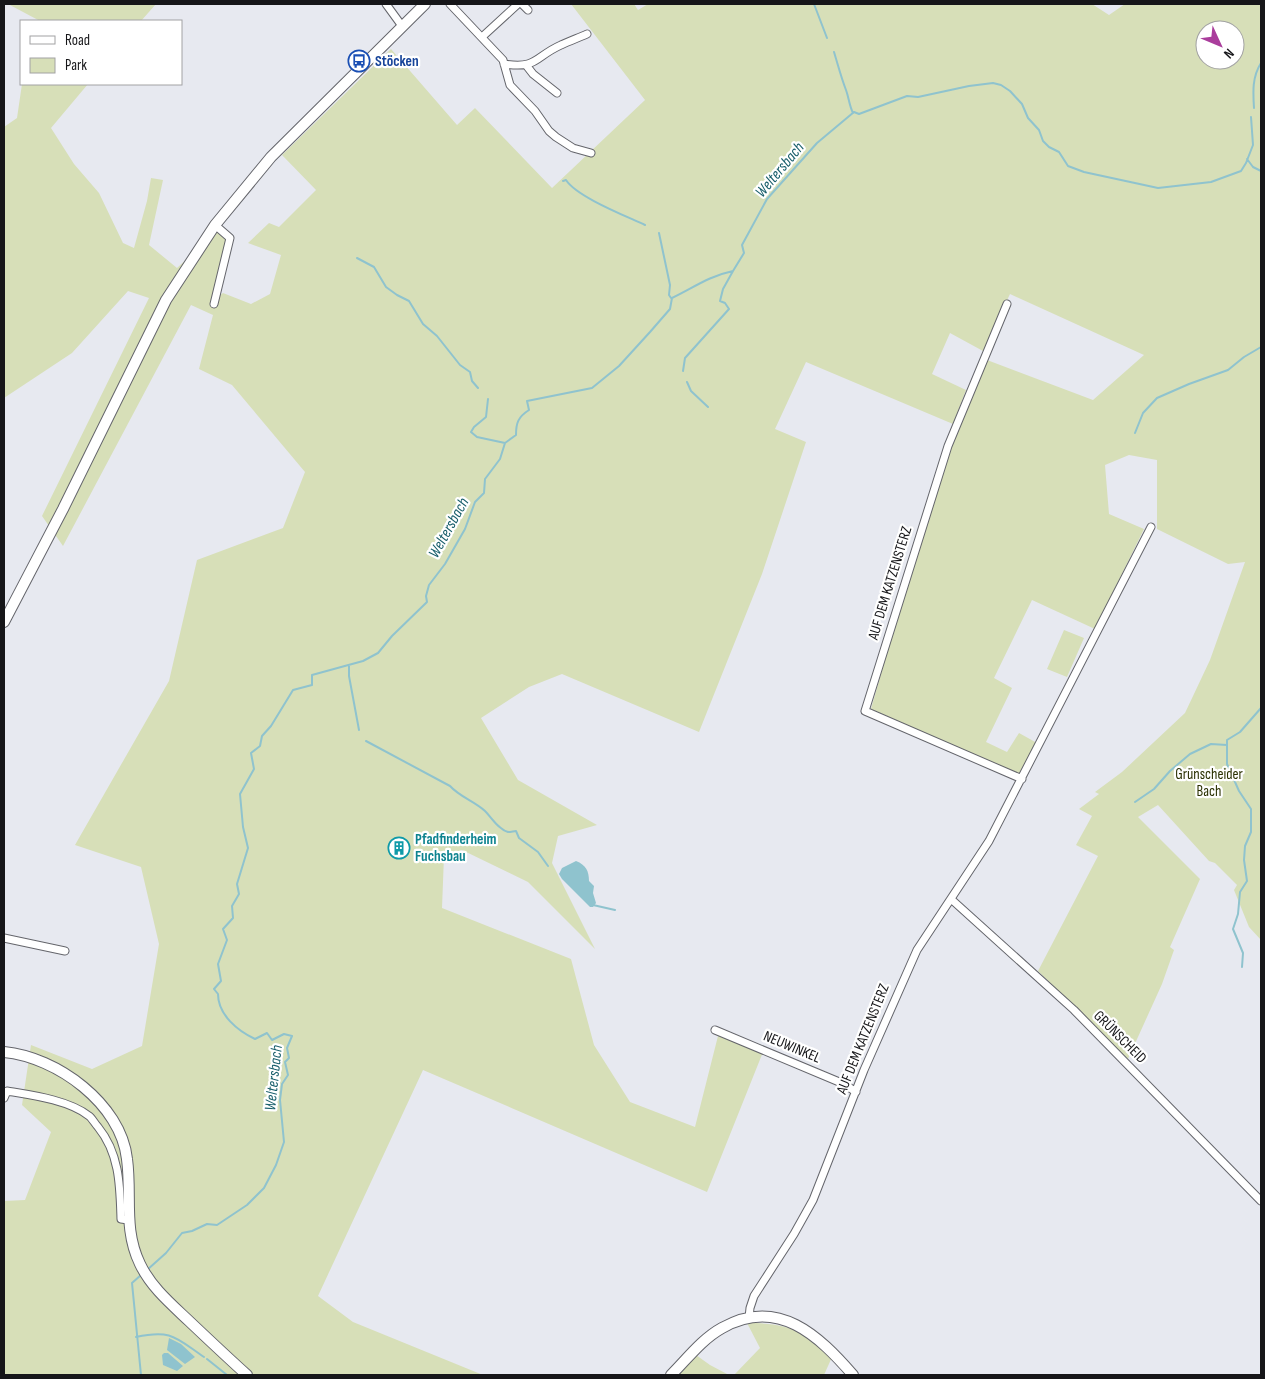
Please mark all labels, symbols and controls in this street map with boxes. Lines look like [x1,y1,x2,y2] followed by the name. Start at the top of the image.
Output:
[20,20,182,85] legend
[1195,20,1245,70] north arrow
[65,31,90,50] text: Road
[1220,45,1238,62] text: N
[347,49,371,73] bus stop icon: Stöcken
[375,52,419,71] place label: Stöcken
[65,56,87,75] text: Park
[752,138,809,201] water label: Weltersbach
[425,494,473,561] water label: Weltersbach
[863,524,916,643] street label: AUF DEM KATZENSTERZ
[1175,765,1244,801] park label: Grünscheider Bach
[415,830,497,866] place label: Pfadfinderheim Fuchsbau
[387,836,411,860] building icon: Pfadfinderheim Fuchsbau
[832,981,894,1098] street label: AUF DEM KATZENSTERZ
[1089,1006,1151,1068] street label: GRÜNSCHEID
[761,1027,824,1068] street label: NEUWINKEL
[261,1044,287,1112] water label: Weltersbach

